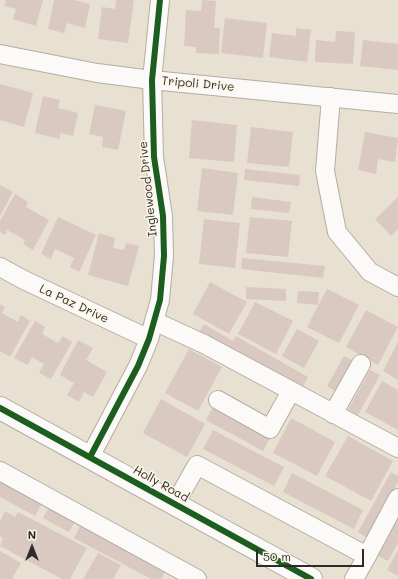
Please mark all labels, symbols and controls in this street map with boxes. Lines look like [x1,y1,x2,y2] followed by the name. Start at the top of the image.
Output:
[161,74,235,94] street label: Tripoli Drive
[136,141,160,237] street label: Inglewood Drive
[37,282,111,326] street label: La Paz Drive
[131,463,191,505] street label: Holly Road
[12,527,52,567] north arrow
[28,527,36,542] text: N
[258,541,366,567] scale bar
[263,548,291,564] text: 50 m

